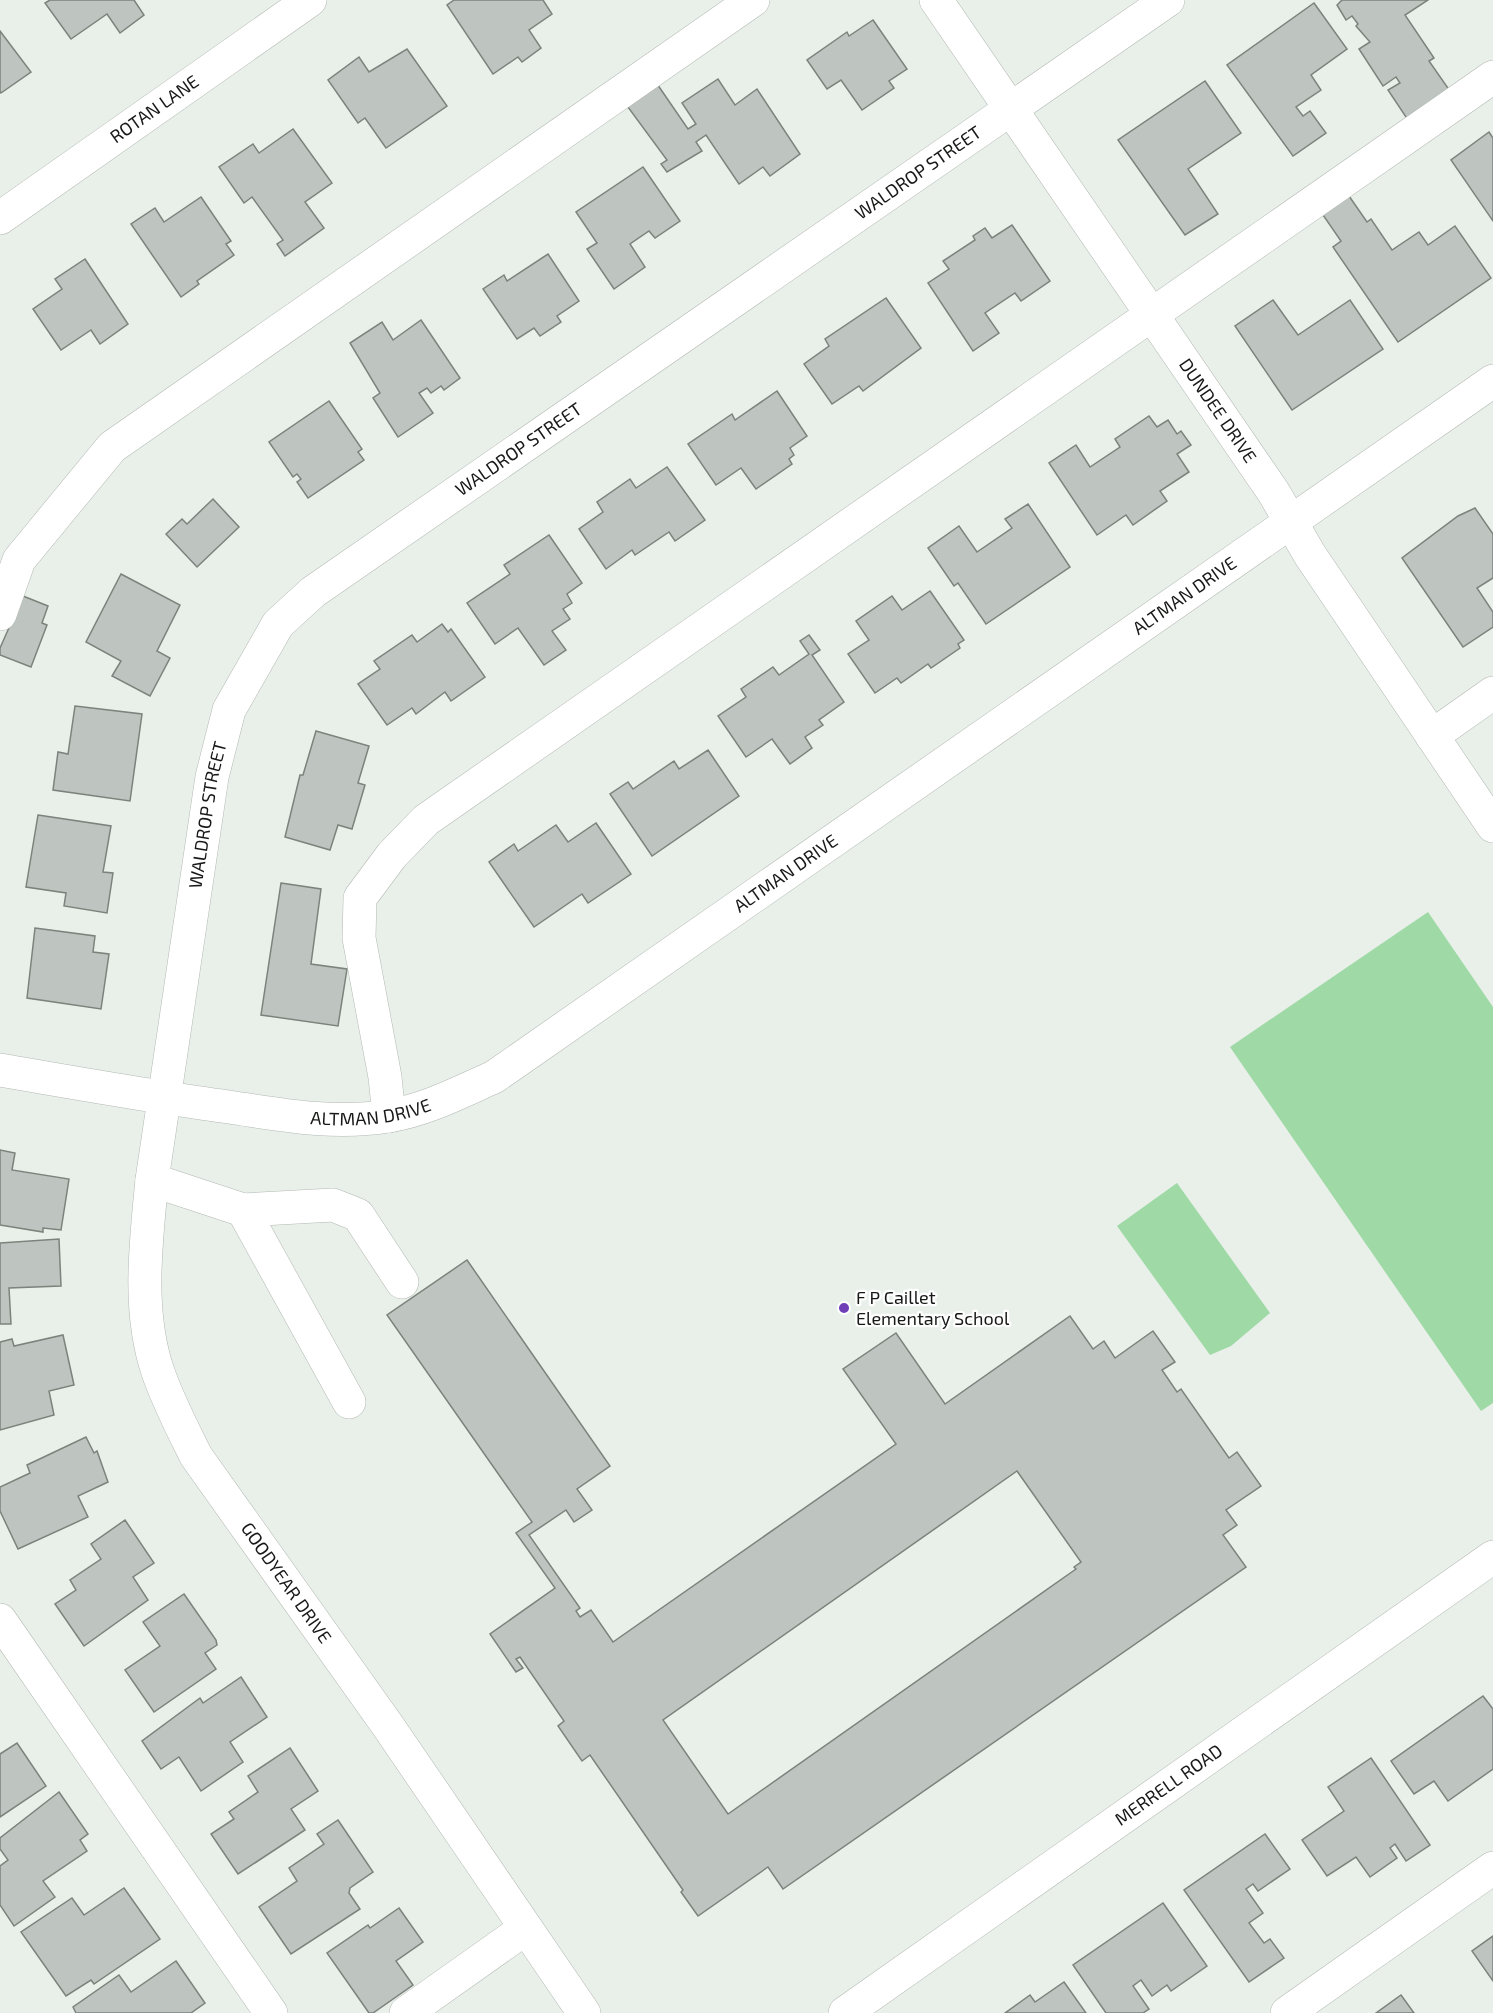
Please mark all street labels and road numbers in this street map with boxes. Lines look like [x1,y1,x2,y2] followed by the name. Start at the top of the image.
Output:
[105,70,203,147] street label: ROTAN LANE
[850,120,986,223] street label: WALDROP STREET
[1175,354,1262,467] street label: DUNDEE DRIVE
[451,397,586,500] street label: WALDROP STREET
[1128,551,1240,639] street label: ALTMAN DRIVE
[184,738,231,890] street label: WALDROP STREET
[729,829,842,917] street label: ALTMAN DRIVE
[310,1093,434,1130] street label: ALTMAN DRIVE
[237,1518,337,1647] street label: GOODYEAR DRIVE
[1110,1739,1226,1830] street label: MERRELL ROAD

